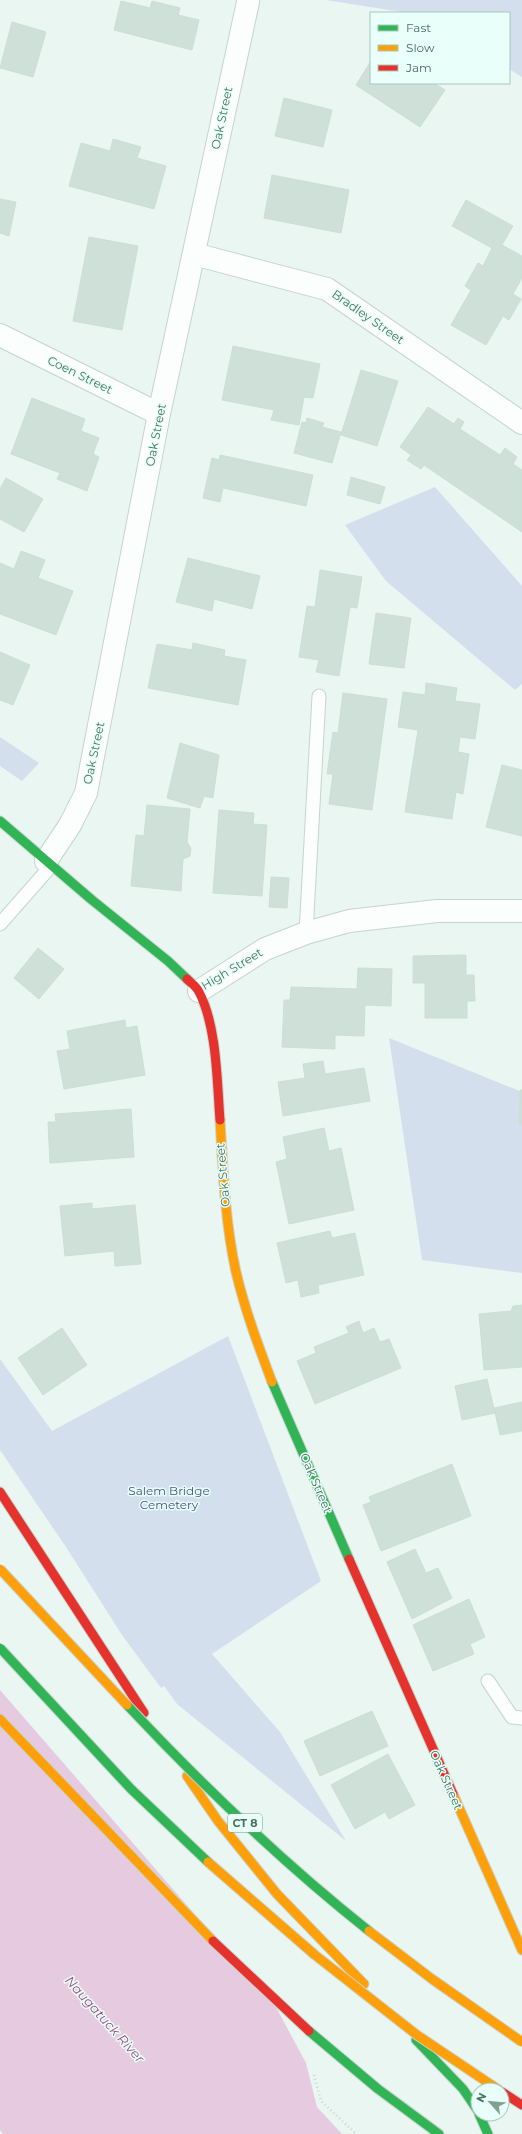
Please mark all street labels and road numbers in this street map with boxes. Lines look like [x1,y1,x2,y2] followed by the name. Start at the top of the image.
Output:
[208,85,236,151] street label: Oak Street
[329,286,407,347] street label: Bradley Street
[45,352,115,397] street label: Coen Street
[142,402,169,468] street label: Oak Street
[80,720,108,786] street label: Oak Street
[198,944,265,993] street label: High Street
[212,1143,233,1207] street label: Oak Street
[297,1451,336,1515] street label: Oak Street
[427,1748,466,1812] street label: Oak Street
[228,1814,262,1832] road number: CT 8

